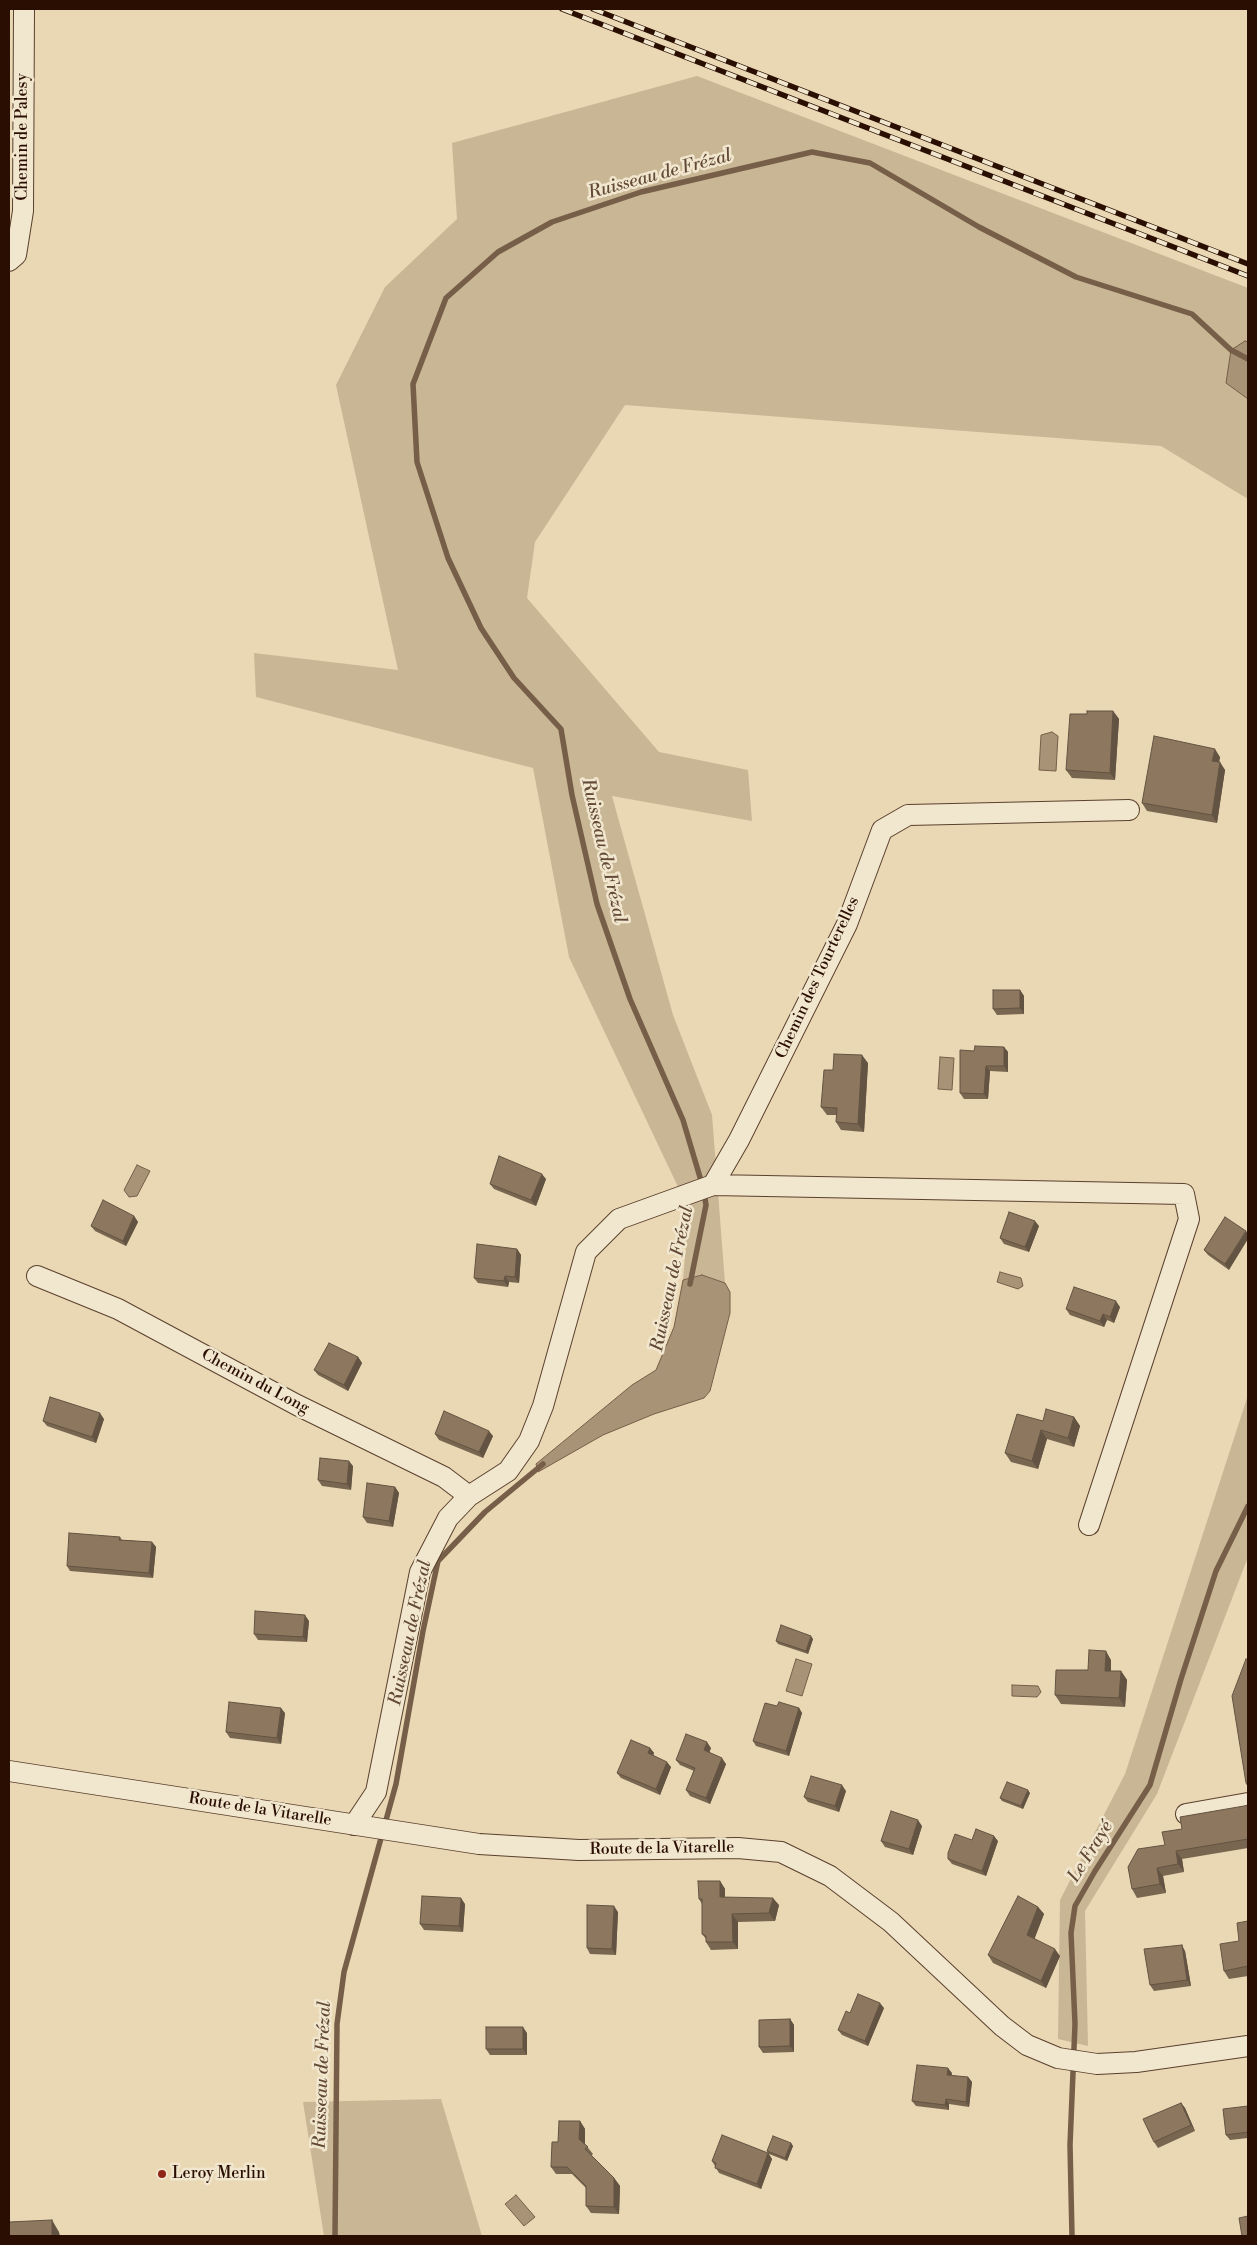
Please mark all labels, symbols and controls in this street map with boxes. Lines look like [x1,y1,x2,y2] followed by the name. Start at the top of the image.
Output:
[13,73,33,201] street label: Chemin de Palesy
[586,145,734,205] water label: Ruisseau de Frézal
[576,777,630,925] water label: Ruisseau de Frézal
[772,894,864,1062] street label: Chemin des Tourterelles
[647,1205,699,1353] water label: Ruisseau de Frézal
[198,1345,312,1419] street label: Chemin du Long
[385,1559,437,1707] water label: Ruisseau de Frézal
[187,1789,333,1831] street label: Route de la Vitarelle
[1064,1817,1118,1887] water label: Le Frayé
[590,1838,734,1860] street label: Route de la Vitarelle
[310,2001,336,2149] water label: Ruisseau de Frézal
[172,2164,266,2184] place label: Leroy Merlin
[156,2168,168,2180] marker: Leroy Merlin

